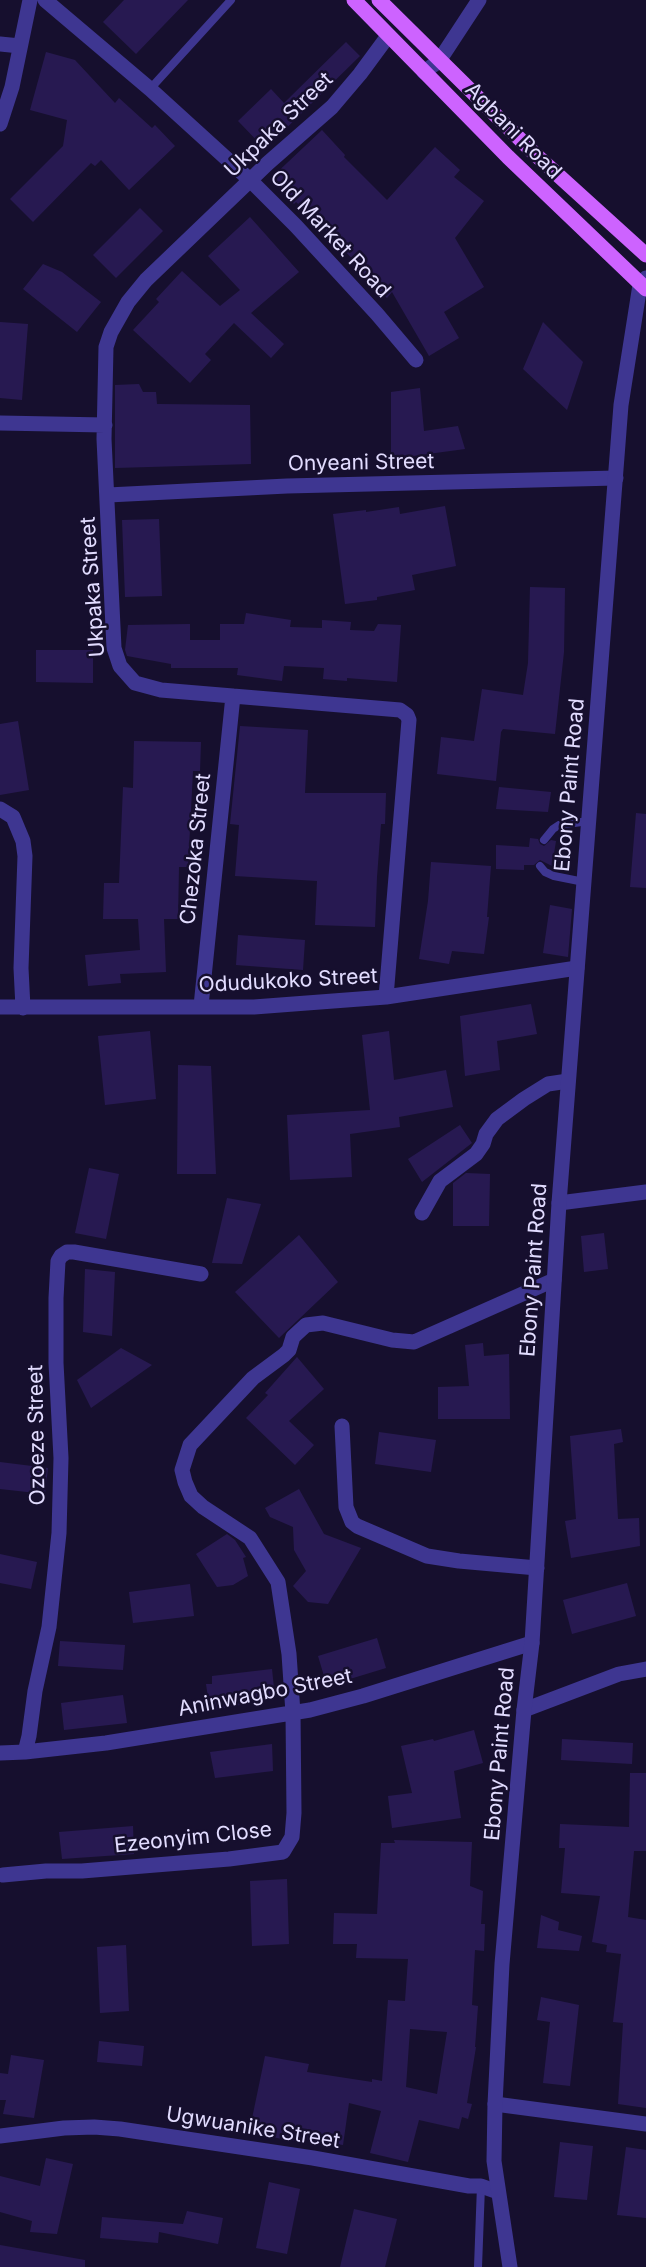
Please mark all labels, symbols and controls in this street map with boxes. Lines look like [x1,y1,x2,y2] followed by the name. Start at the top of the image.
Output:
[220,67,338,183] street label: Ukpaka Street
[459,77,567,185] street label: Agbani Road
[264,165,396,303] street label: Old Market Road
[288,449,434,477] street label: Onyeani Street
[76,516,110,658] street label: Ukpaka Street
[550,697,590,873] street label: Ebony Paint Road
[176,772,216,926] street label: Chezoka Street
[198,964,378,998] street label: Odudukoko Street
[515,1182,553,1358] street label: Ebony Paint Road
[23,1365,51,1505] street label: Ozoeze Street
[176,1664,354,1722] street label: Aninwagbo Street
[480,1666,520,1842] street label: Ebony Paint Road
[113,1817,273,1859] street label: Ezeonyim Close
[164,2102,342,2154] street label: Ugwuanike Street

